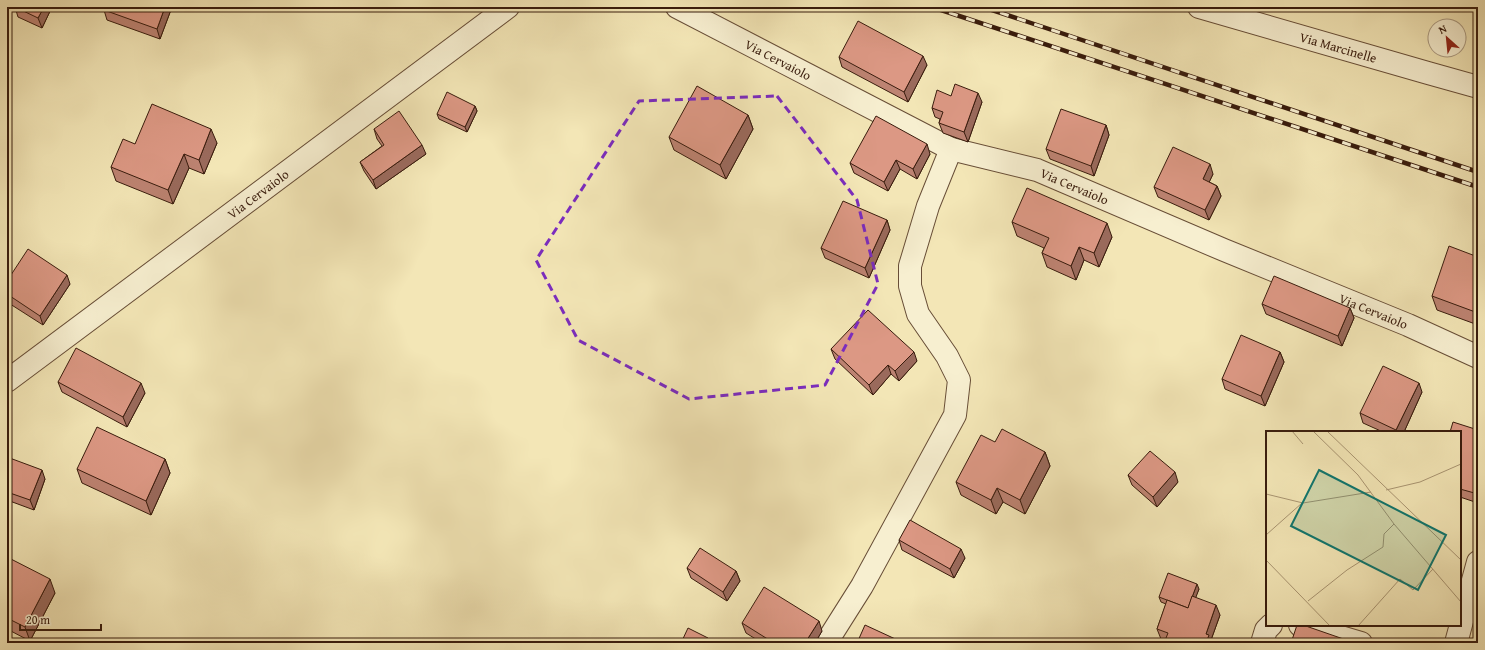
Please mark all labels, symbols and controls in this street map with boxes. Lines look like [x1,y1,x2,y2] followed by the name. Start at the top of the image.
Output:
[1427,18,1467,58] north arrow
[1436,20,1450,38] text: N
[1298,27,1379,67] street label: Via Marcinelle
[742,34,815,85] street label: Via Cervaiolo
[1037,163,1112,209] street label: Via Cervaiolo
[223,164,293,223] street label: Via Cervaiolo
[1336,288,1411,334] street label: Via Cervaiolo
[1266,431,1461,626] inset map
[20,606,101,632] scale bar
[26,611,50,628] text: 20 m

